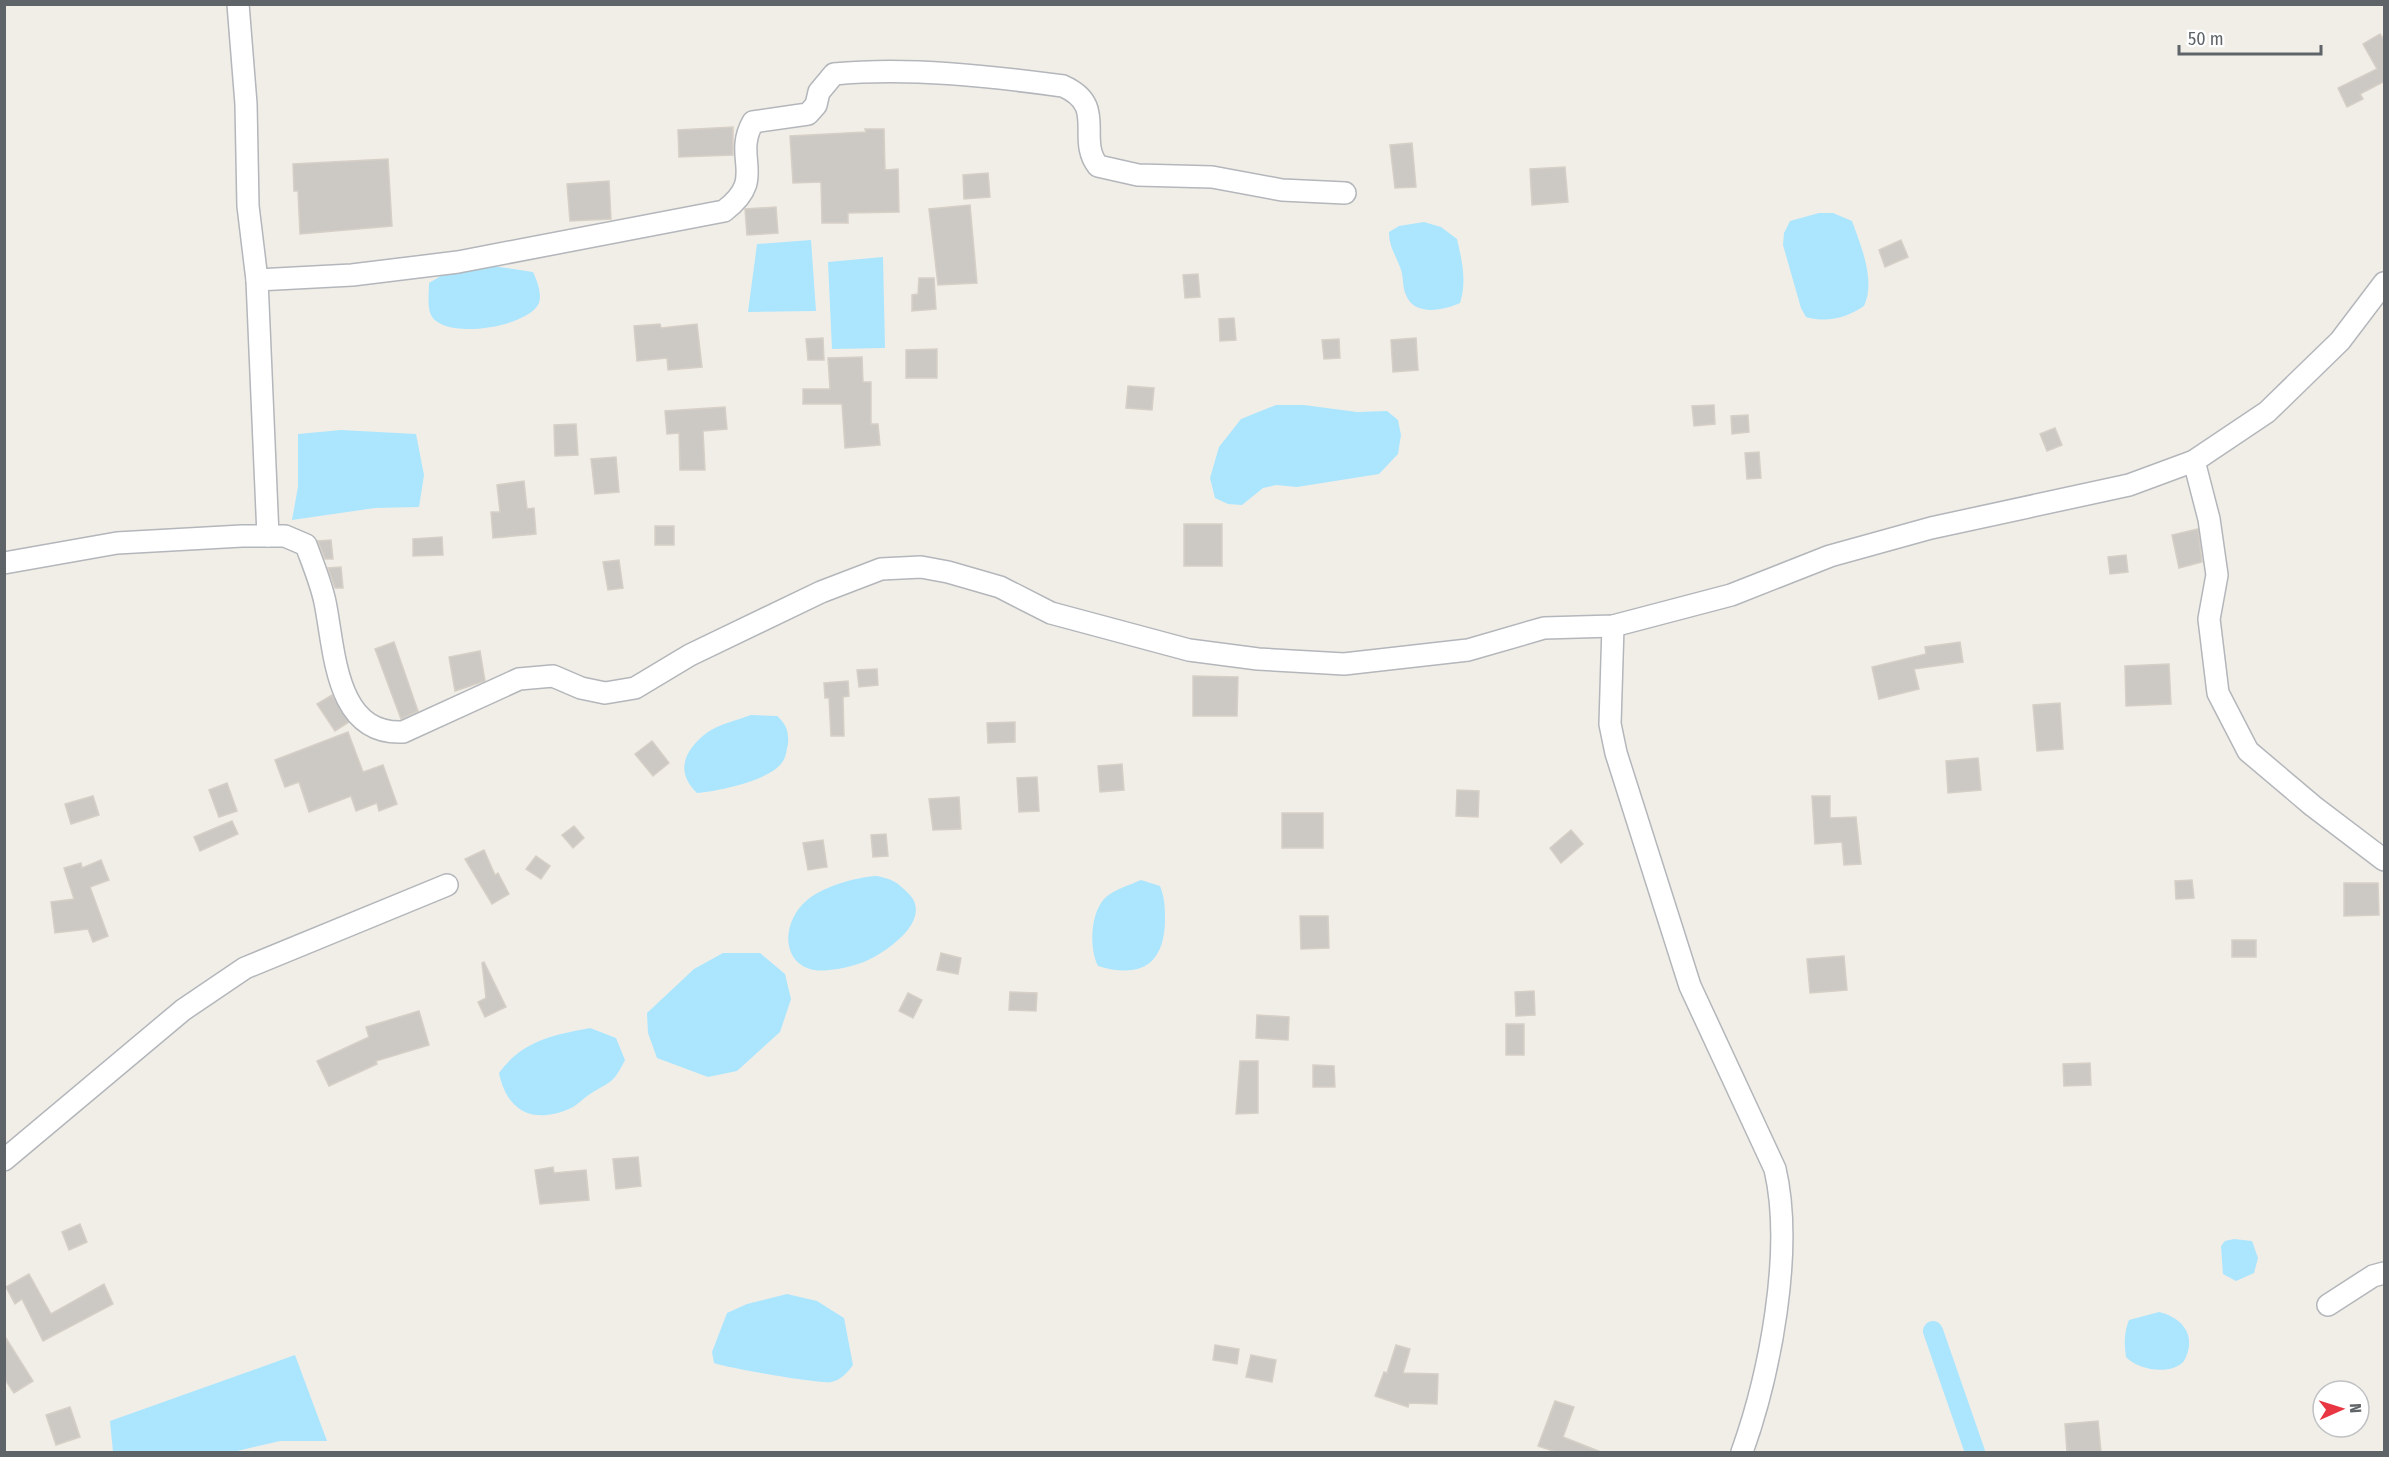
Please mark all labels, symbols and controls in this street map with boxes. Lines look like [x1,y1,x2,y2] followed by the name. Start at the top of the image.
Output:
[2179,18,2322,56] scale bar
[2188,28,2224,50] text: 50 m
[2311,1379,2371,1439] north arrow
[2346,1403,2365,1414] text: N

